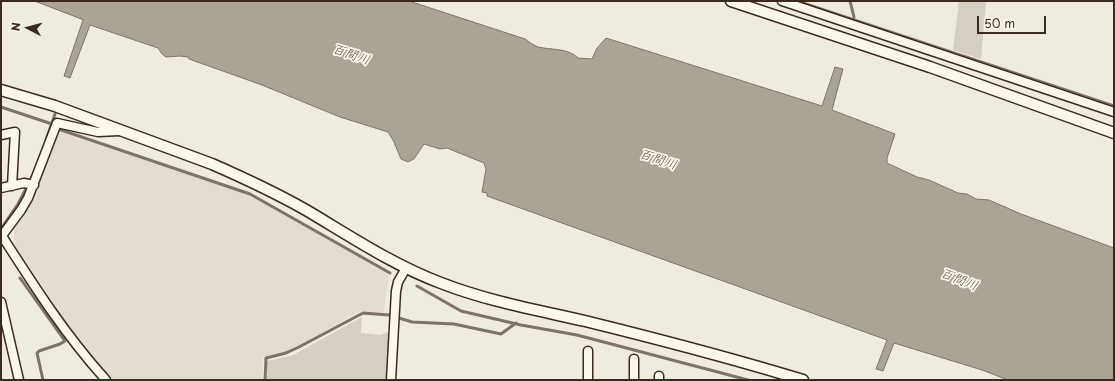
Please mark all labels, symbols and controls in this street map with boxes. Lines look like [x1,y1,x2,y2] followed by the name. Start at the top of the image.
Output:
[8,8,48,48] north arrow
[979,8,1048,34] scale bar
[984,14,1015,32] text: 50 m
[7,21,24,32] text: N
[330,41,372,69] water label: 百間川
[637,146,679,174] water label: 百間川
[938,265,980,295] water label: 百間川

